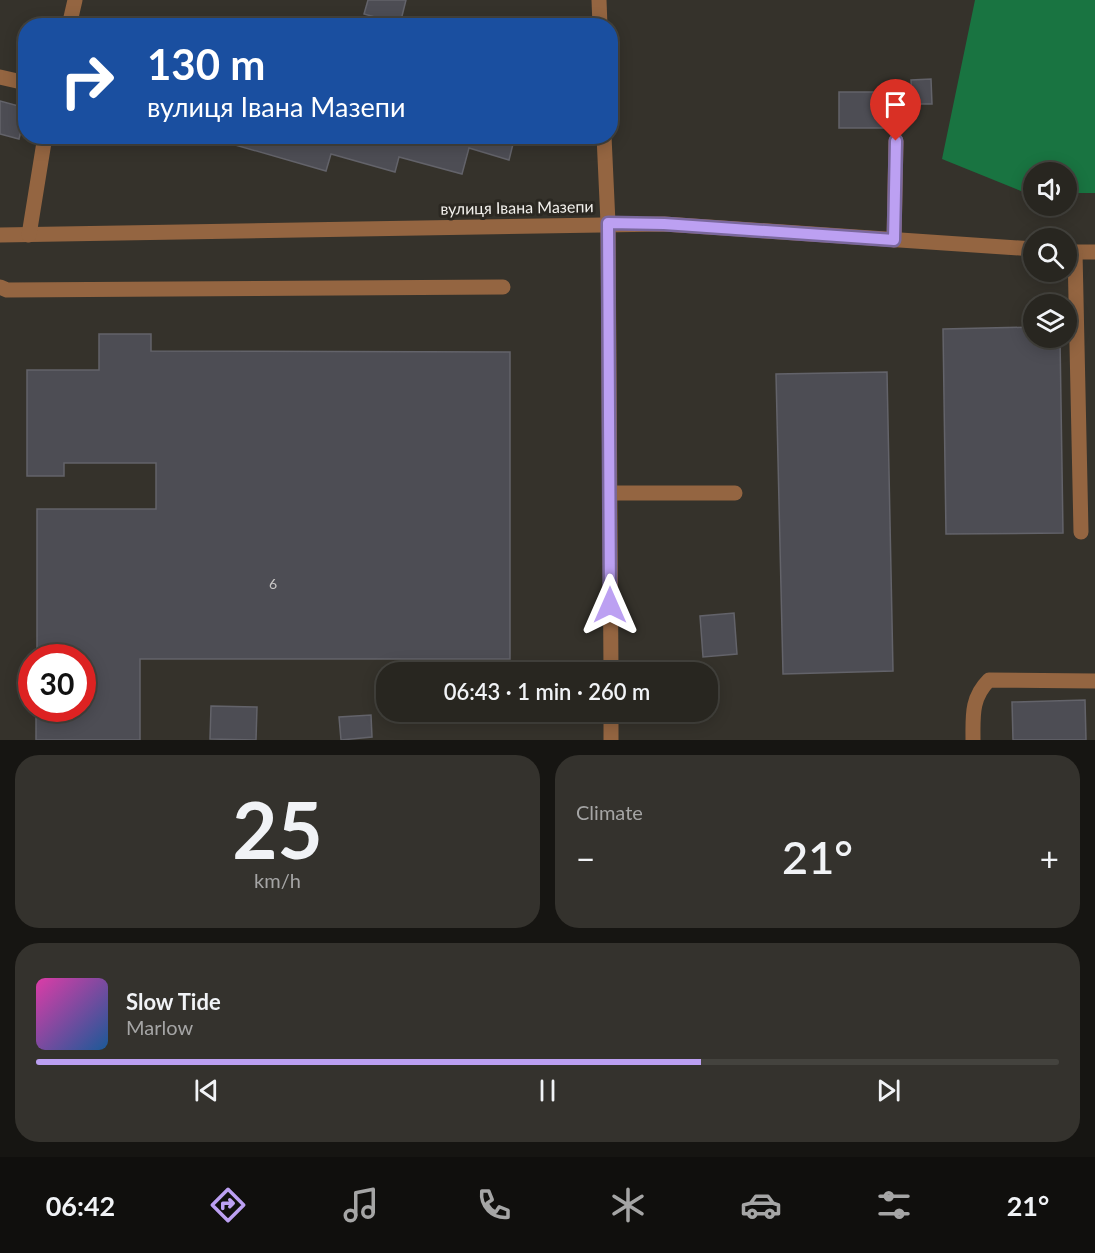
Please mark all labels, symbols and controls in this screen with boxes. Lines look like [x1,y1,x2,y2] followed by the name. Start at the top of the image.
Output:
[147,39,265,89] text: 130 m
[48,42,126,120] icon: right
[870,79,921,141] pin
[879,88,912,121] icon: arrive
[147,90,406,123] text: вулиця Івана Мазепи
[1023,162,1077,348] map controls
[1023,162,1077,216] button: sound
[440,196,594,218] street label: вулиця Івана Мазепи
[1023,228,1077,282] button: search
[1023,294,1077,348] button: layers
[578,573,642,637] position arrow
[269,575,277,592] house number: 6
[18,644,96,722] speed limit sign: 30
[444,678,650,705] text: 06:43 · 1 min · 260 m
[232,782,323,876] text: 25
[576,800,643,824] text: Climate
[782,830,853,884] text: 21°
[576,838,595,878] text: −
[1040,838,1059,878] text: +
[254,868,301,892] text: km/h
[126,988,221,1015] text: Slow Tide
[126,1015,193,1039] text: Marlow
[190,1074,223,1107] icon: previous
[531,1074,564,1107] icon: pause
[872,1074,905,1107] icon: next
[207,1184,249,1226] icon: directions
[340,1184,382,1226] icon: music
[473,1184,515,1226] icon: phone
[607,1184,649,1226] icon: climate
[740,1184,782,1226] icon: car
[873,1184,915,1226] icon: filters
[46,1189,115,1222] text: 06:42
[1007,1189,1049,1222] text: 21°

